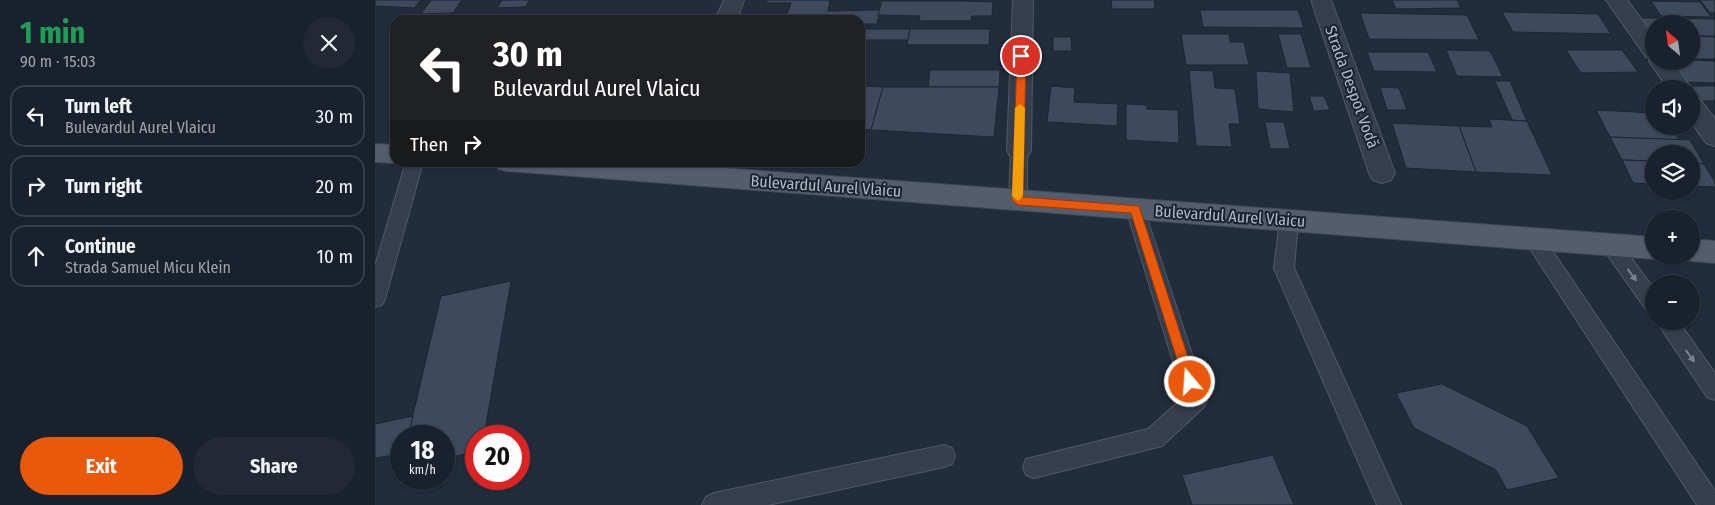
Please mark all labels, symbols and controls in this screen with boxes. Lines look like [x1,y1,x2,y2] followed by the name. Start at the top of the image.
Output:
[20,15,85,51] text: 1 min
[1645,15,1700,70] north arrow
[1645,15,1700,330] map controls
[303,17,355,69] button: close
[1321,23,1383,151] street label: Strada Despot Vodă
[493,33,563,75] text: 30 m
[410,35,475,100] icon: left
[1000,35,1042,77] pin
[1007,42,1035,70] icon: arrive
[20,52,95,71] text: 90 m · 15:03
[493,75,701,102] text: Bulevardul Aurel Vlaicu
[1645,80,1700,135] button: sound
[65,95,132,118] text: Turn left
[22,102,50,130] icon: left
[315,105,353,128] text: 30 m
[65,118,216,137] text: Bulevardul Aurel Vlaicu
[458,130,486,158] icon: right
[410,133,448,156] text: Then
[1645,145,1700,200] button: layers
[750,171,902,201] street label: Bulevardul Aurel Vlaicu
[22,172,50,200] icon: right
[65,175,142,198] text: Turn right
[316,175,353,198] text: 20 m
[1154,201,1306,231] street label: Bulevardul Aurel Vlaicu
[1645,210,1700,265] button: +
[65,235,136,258] text: Continue
[22,242,50,270] icon: ahead
[317,245,353,268] text: 10 m
[65,258,231,277] text: Strada Samuel Micu Klein
[1627,268,1637,281] one-way arrow
[1645,275,1700,330] button: −
[1685,349,1695,362] one-way arrow
[1163,355,1215,407] position arrow
[465,425,530,490] speed limit sign: 20
[411,436,434,466] text: 18
[20,437,183,495] button: Exit
[193,437,355,495] button: Share
[409,463,436,477] text: km/h

